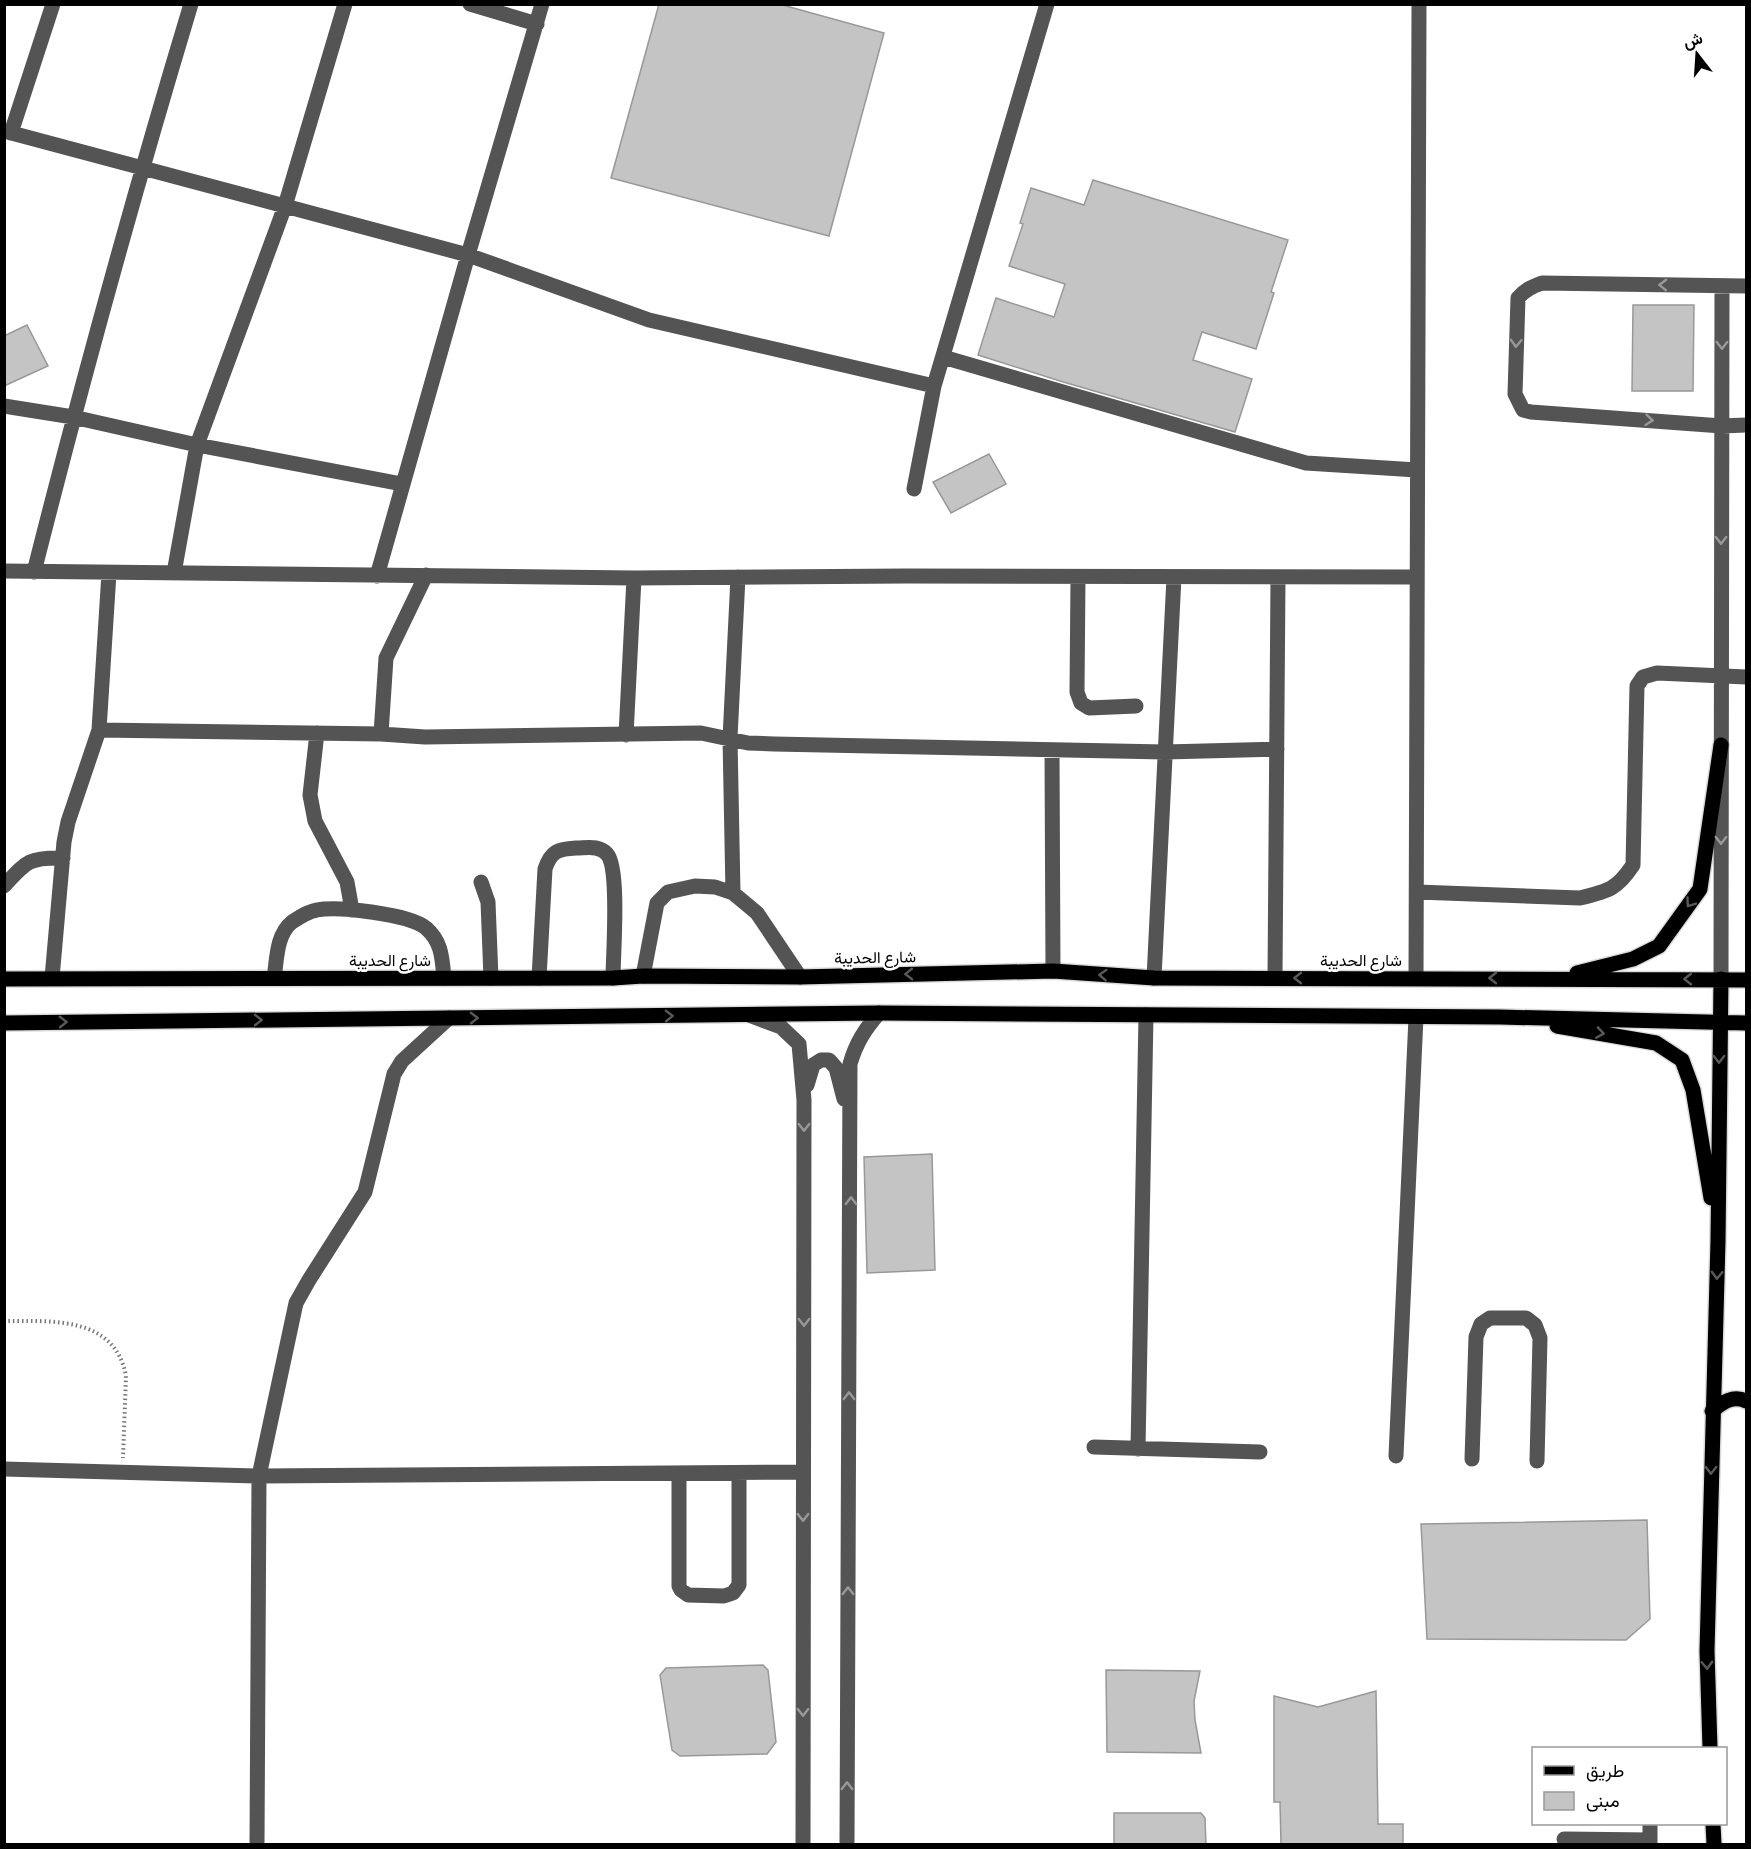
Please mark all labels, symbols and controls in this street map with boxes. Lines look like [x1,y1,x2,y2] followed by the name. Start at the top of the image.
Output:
[1667,24,1727,84] north arrow
[1680,26,1705,53] text: ش
[1659,279,1668,291] one-way arrow
[1510,339,1523,348] one-way arrow
[1716,340,1728,349] one-way arrow
[1644,413,1653,426] one-way arrow
[1715,535,1727,544] one-way arrow
[1715,835,1727,844] one-way arrow
[1686,897,1697,908] one-way arrow
[834,945,916,970] street label: شارع الحديبة
[349,949,431,972] street label: شارع الحديبة
[1320,949,1402,972] street label: شارع الحديبة
[904,968,913,980] one-way arrow
[1099,968,1108,981] one-way arrow
[1294,972,1303,984] one-way arrow
[1489,972,1498,985] one-way arrow
[1684,973,1693,985] one-way arrow
[664,1010,673,1022] one-way arrow
[469,1012,478,1024] one-way arrow
[253,1014,262,1026] one-way arrow
[58,1016,67,1029] one-way arrow
[1595,1027,1604,1039] one-way arrow
[1713,1054,1725,1063] one-way arrow
[798,1123,810,1132] one-way arrow
[845,1197,857,1206] one-way arrow
[1710,1270,1723,1279] one-way arrow
[798,1318,810,1327] one-way arrow
[843,1392,856,1401] one-way arrow
[1704,1465,1717,1474] one-way arrow
[797,1513,809,1522] one-way arrow
[842,1587,854,1596] one-way arrow
[1701,1660,1713,1669] one-way arrow
[797,1708,809,1717] one-way arrow
[1532,1747,1727,1825] legend
[1586,1758,1624,1782] text: طريق
[841,1782,853,1791] one-way arrow
[1586,1788,1620,1812] text: مبنى

